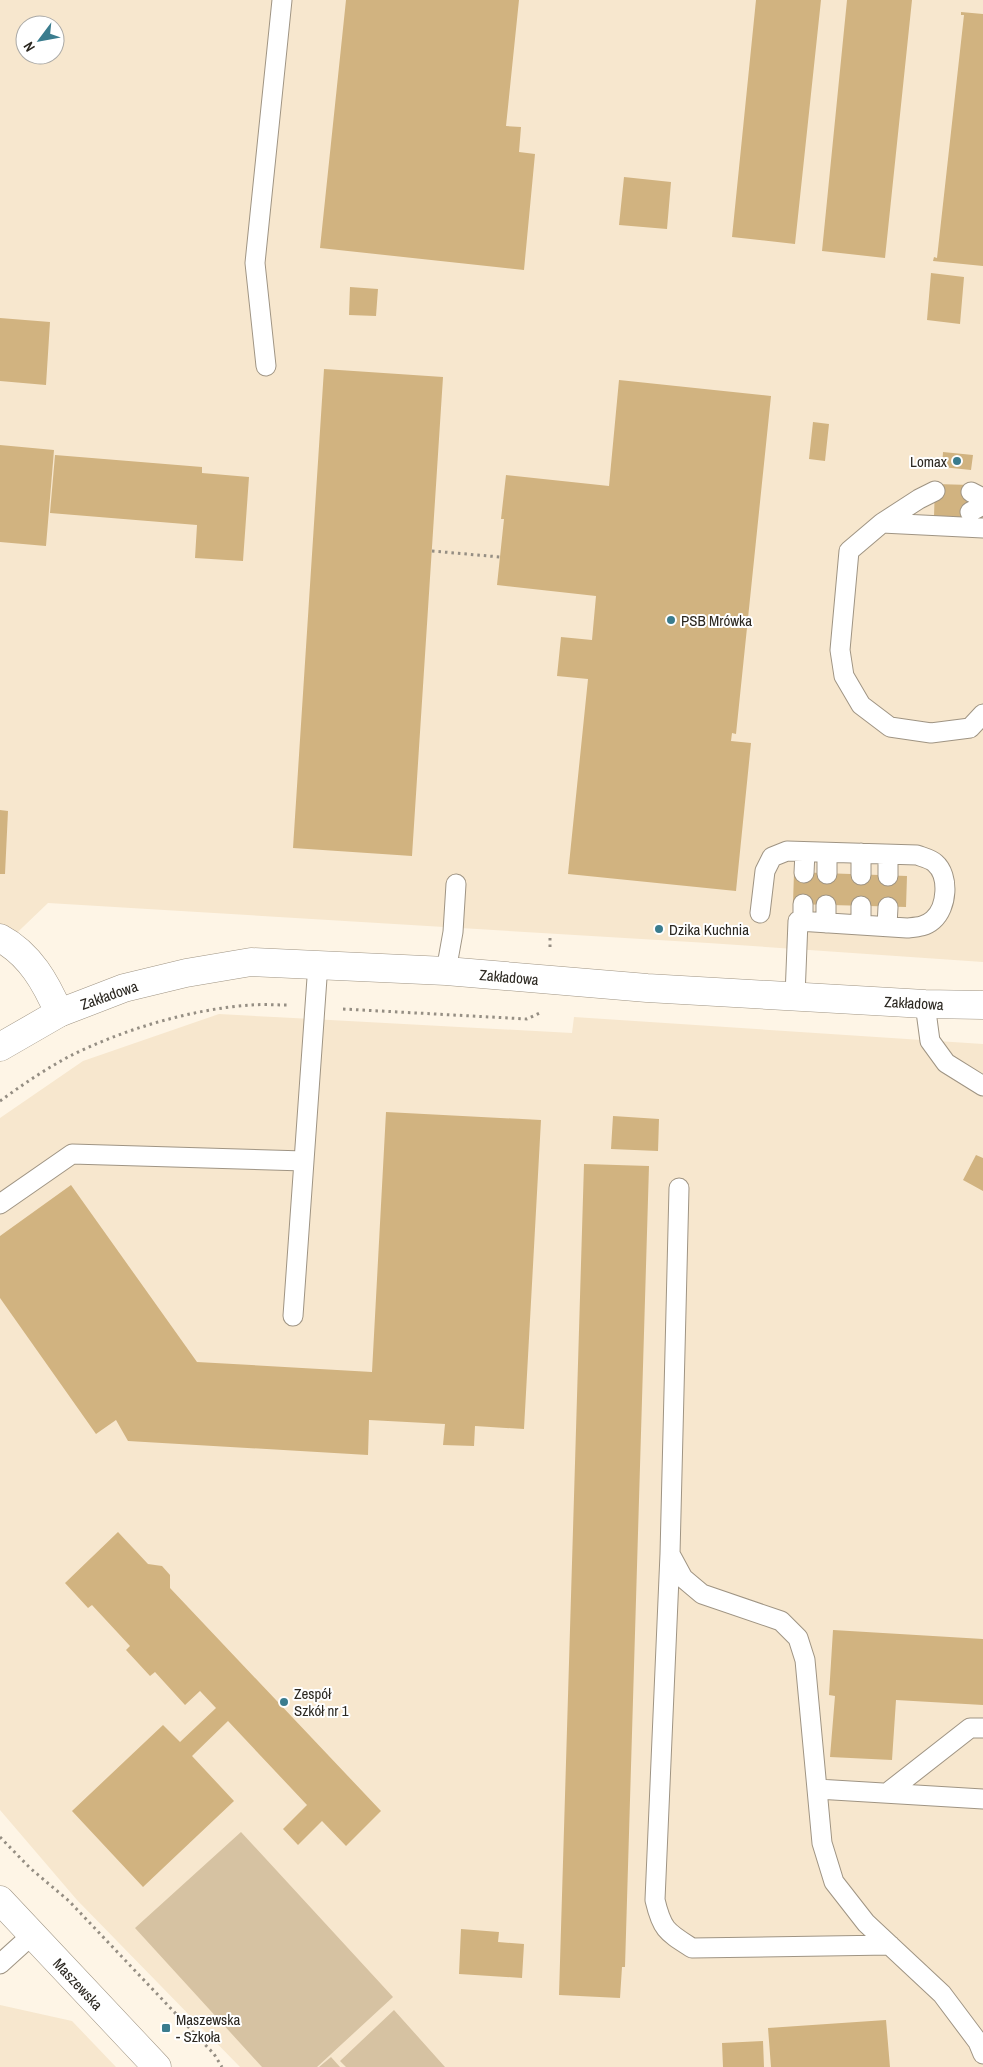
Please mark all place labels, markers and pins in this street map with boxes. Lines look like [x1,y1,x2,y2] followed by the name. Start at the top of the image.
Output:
[910,451,948,472] place label: Lomax
[951,455,963,467] marker: Lomax
[681,610,752,631] place label: PSB Mrówka
[665,614,677,626] marker: PSB Mrówka
[669,919,749,940] place label: Dzika Kuchnia
[653,923,665,935] marker: Dzika Kuchnia
[294,1683,349,1721] place label: Zespół Szkół nr 1
[278,1696,290,1708] marker: Zespół Szkół nr 1
[176,2009,240,2047] place label: Maszewska - Szkoła
[160,2022,172,2034] marker: Maszewska - Szkoła

